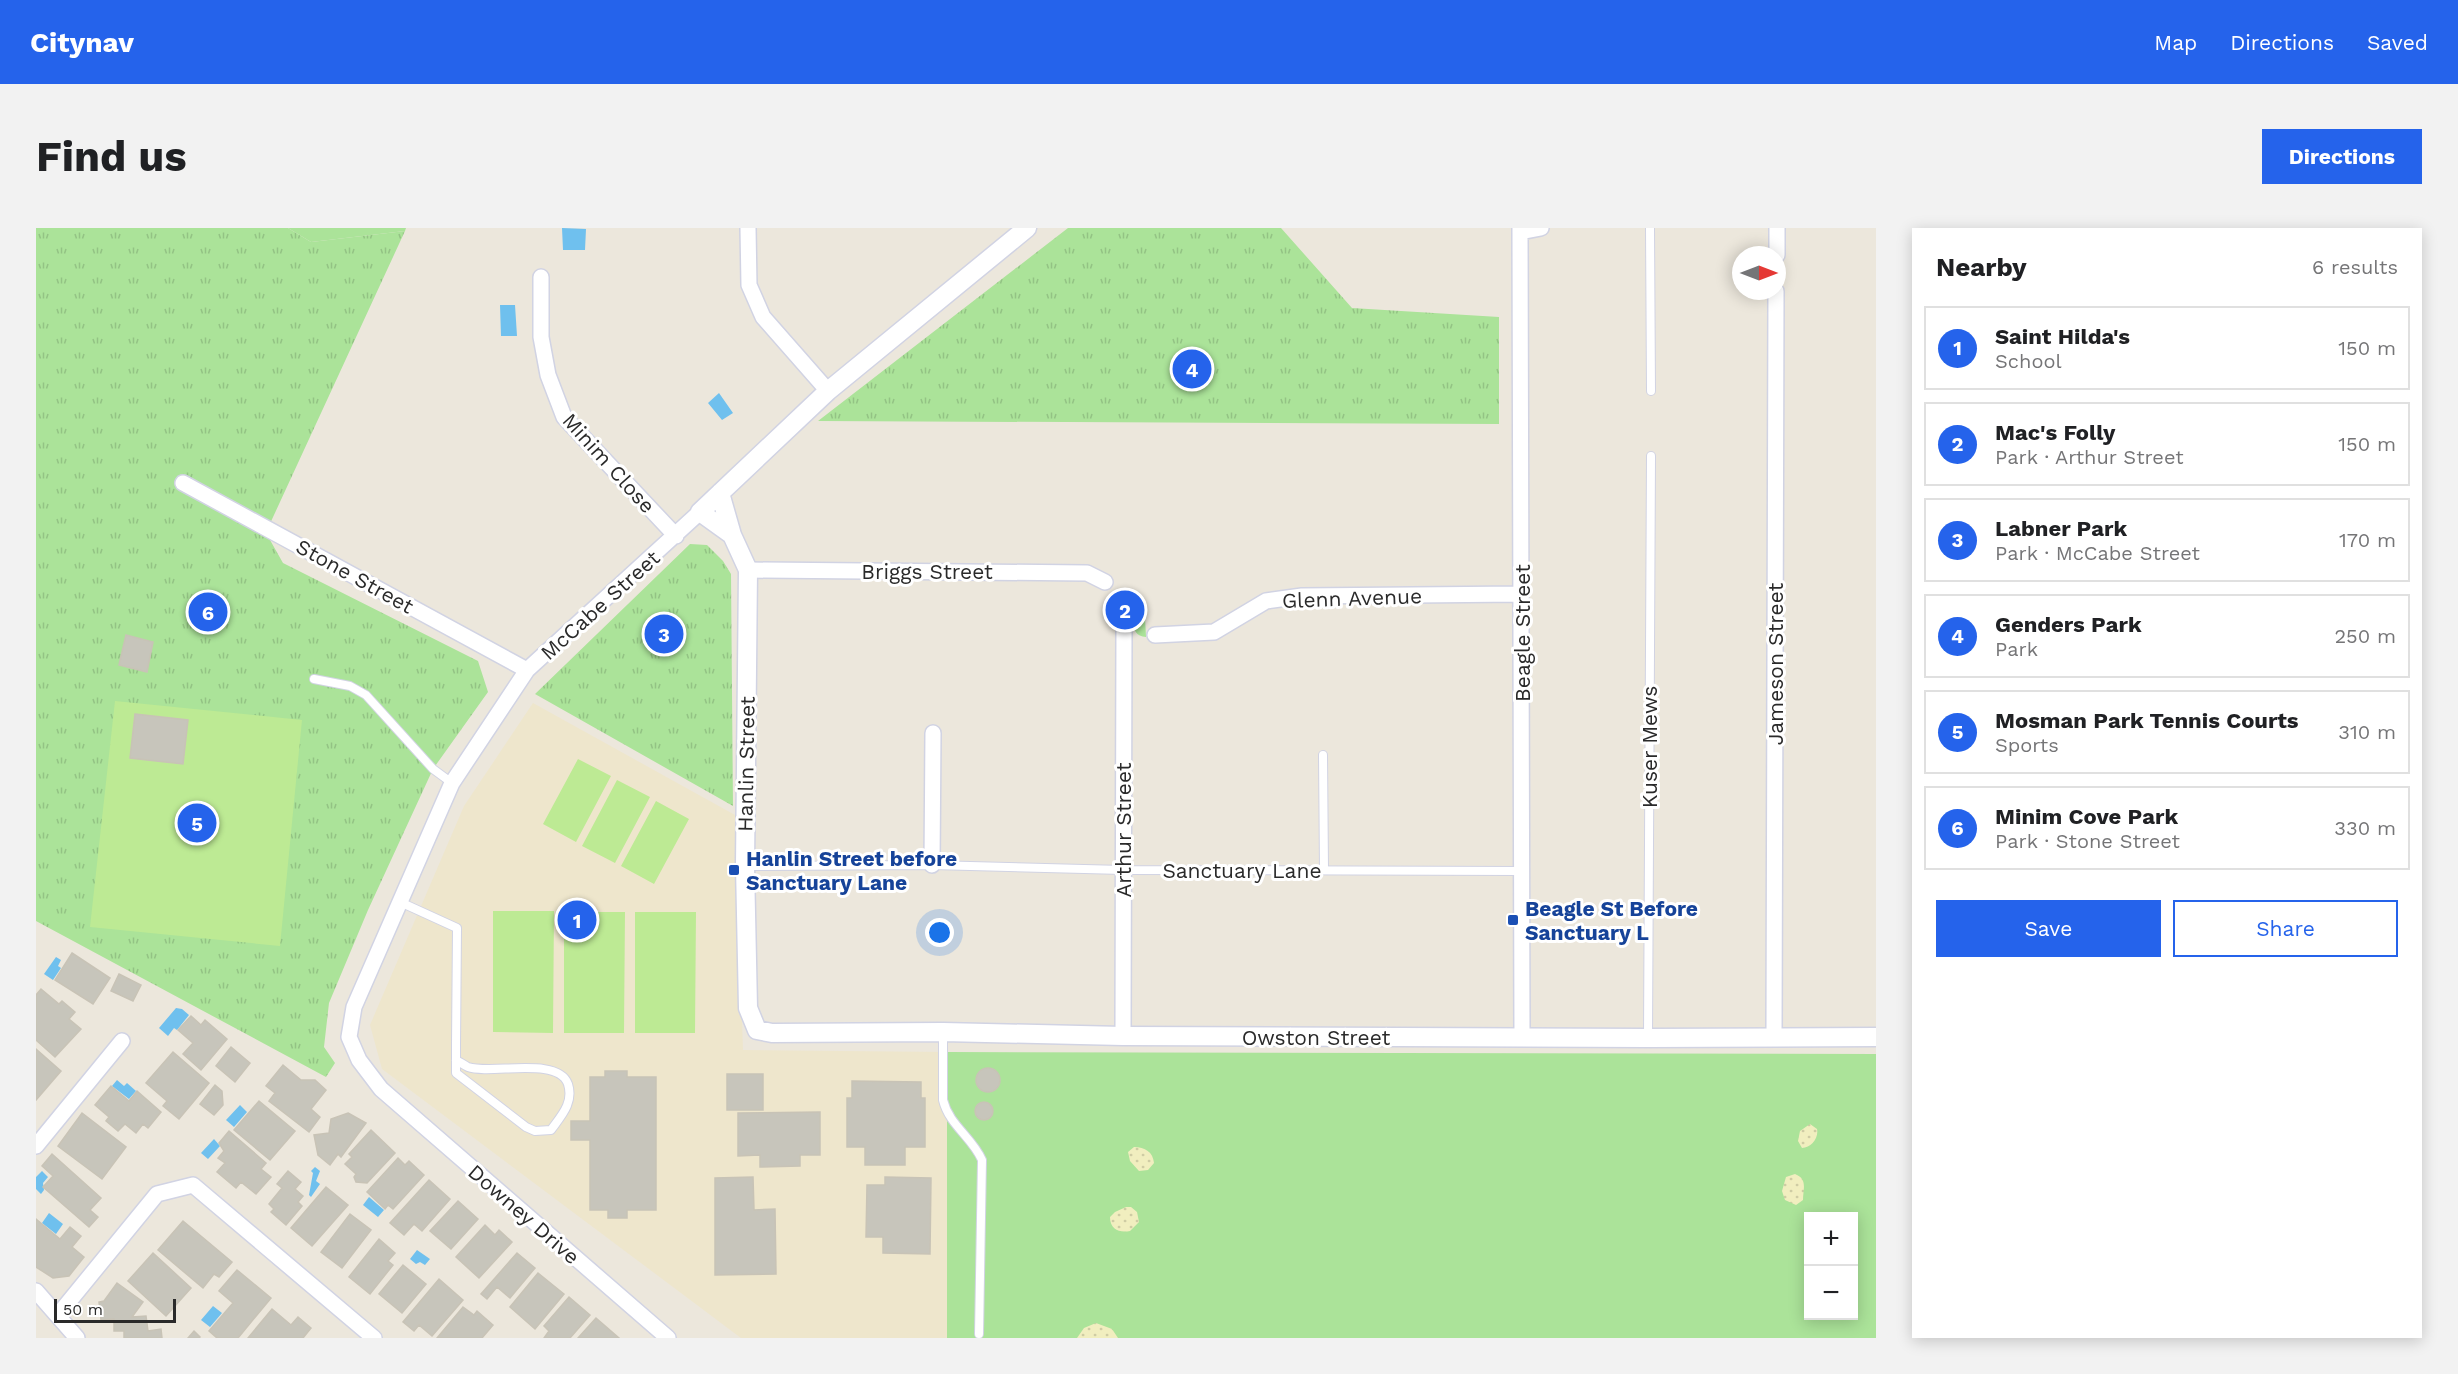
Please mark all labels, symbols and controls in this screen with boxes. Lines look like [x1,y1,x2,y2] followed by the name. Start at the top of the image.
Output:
[30,26,134,59] text: Citynav
[2154,30,2197,55] text: Map
[2230,30,2334,55] text: Directions
[2367,30,2428,55] text: Saved
[2262,129,2422,184] button: Directions
[36,132,187,181] text: Find us
[1732,246,1786,300] north arrow
[1936,252,2027,282] text: Nearby
[2312,255,2398,279] text: 6 results
[1995,324,2130,349] text: Saint Hilda's
[1953,336,1962,360] text: 1
[2338,336,2396,360] text: 150 m
[1172,346,1212,392] pin: 4
[1995,349,2062,373] text: School
[558,408,660,518] street label: Minim Close
[1995,420,2115,445] text: Mac's Folly
[1952,432,1963,456] text: 2
[2338,432,2396,456] text: 150 m
[1995,445,2184,469] text: Park · Arthur Street
[1995,516,2127,541] text: Labner Park
[1952,528,1963,552] text: 3
[2339,528,2396,552] text: 170 m
[292,533,418,619] street label: Stone Street
[1995,541,2200,565] text: Park · McCabe Street
[535,545,665,665] street label: McCabe Street
[861,559,993,584] street label: Briggs Street
[1510,564,1535,702] street label: Beagle Street
[1281,583,1423,613] street label: Glenn Avenue
[1763,583,1788,745] street label: Jameson Street
[1106,588,1144,632] pin: 2
[188,590,228,634] pin: 6
[644,612,684,656] pin: 3
[1995,612,2142,637] text: Genders Park
[1951,624,1964,648] text: 4
[2334,624,2396,648] text: 250 m
[1995,637,2038,661] text: Park
[1637,686,1662,808] street label: Kuser Mews
[732,696,760,832] street label: Hanlin Street
[1995,708,2299,733] text: Mosman Park Tennis Courts
[1952,720,1963,744] text: 5
[2338,720,2396,744] text: 310 m
[1995,733,2059,757] text: Sports
[1111,762,1136,898] street label: Arthur Street
[178,800,216,846] pin: 5
[1995,804,2178,829] text: Minim Cove Park
[1951,816,1964,840] text: 6
[2334,816,2396,840] text: 330 m
[1995,829,2180,853] text: Park · Stone Street
[746,846,957,895] place label: Hanlin Street before Sanctuary Lane
[1162,858,1322,883] street label: Sanctuary Lane
[727,863,741,877] marker: Hanlin Street before Sanctuary Lane
[1525,896,1698,945] place label: Beagle St Before Sanctuary L
[558,898,596,942] pin: 1
[1936,900,2161,957] button: Save
[2173,900,2398,957] button: Share
[1506,913,1520,927] marker: Beagle St Before Sanctuary L
[925,918,954,947] your location
[1242,1025,1391,1050] street label: Owston Street
[463,1159,585,1269] street label: Downey Drive
[1804,1212,1858,1320] map controls
[1804,1212,1858,1266] button: +
[1804,1266,1858,1320] button: −
[54,1296,176,1324] scale bar
[63,1300,103,1319] text: 50 m

